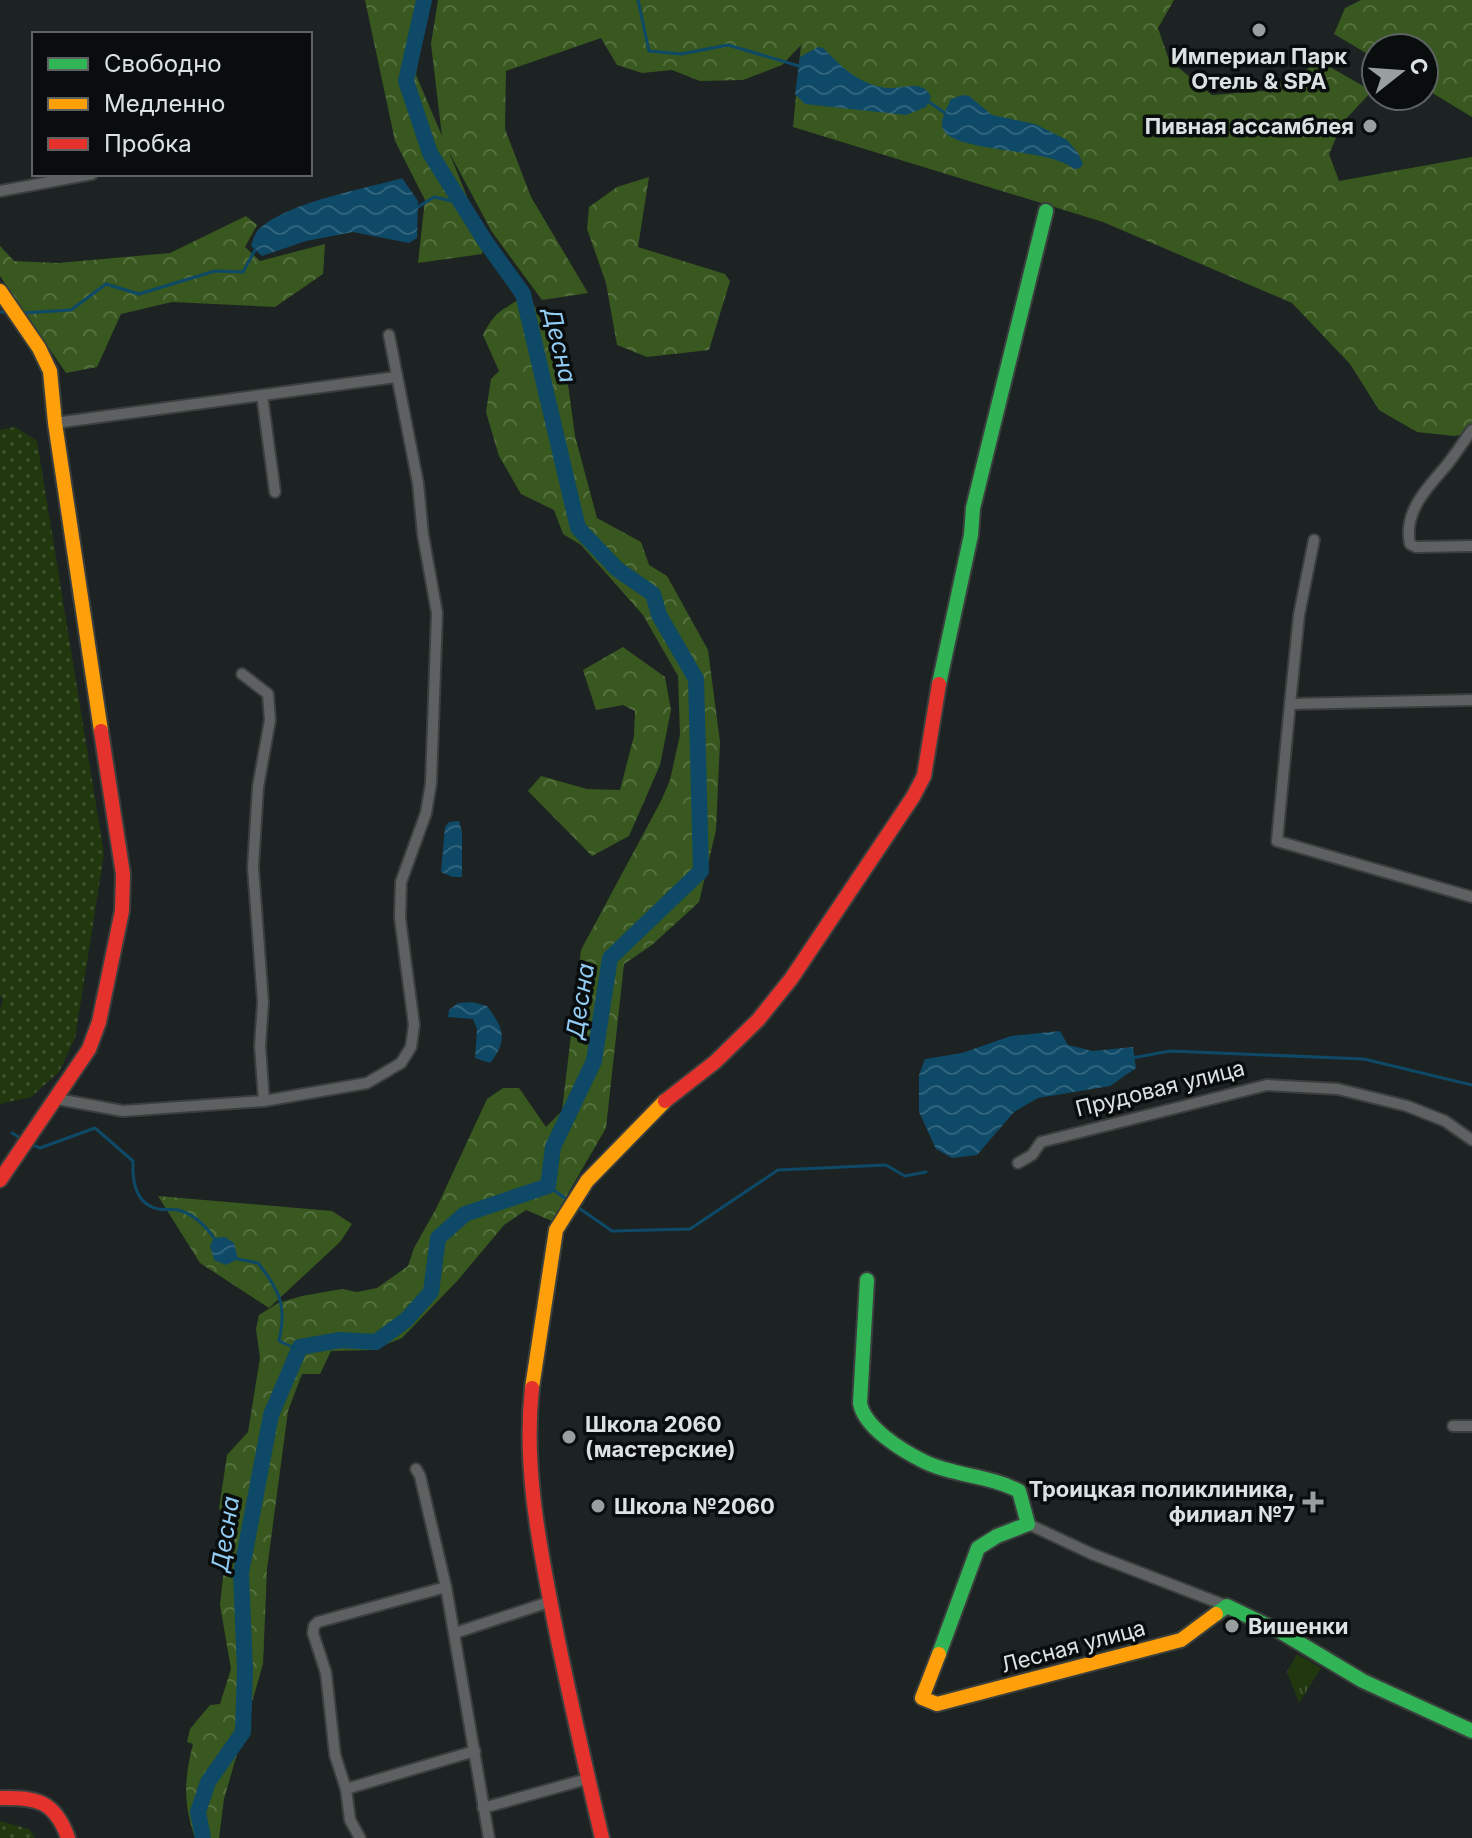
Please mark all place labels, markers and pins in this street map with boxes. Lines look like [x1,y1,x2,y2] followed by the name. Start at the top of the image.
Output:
[1250,21,1268,39] marker: Империал Парк Отель & SPA
[1171,43,1347,94] place label: Империал Парк Отель & SPA
[1145,113,1354,139] place label: Пивная ассамблея
[1361,117,1379,135] marker: Пивная ассамблея
[585,1411,736,1462] place label: Школа 2060 (мастерские)
[560,1428,578,1446] marker: Школа 2060 (мастерские)
[1028,1476,1295,1527] place label: Троицкая поликлиника, филиал №7
[1302,1491,1324,1513] marker: Троицкая поликлиника, филиал №7
[614,1493,775,1519] place label: Школа №2060
[589,1497,607,1515] marker: Школа №2060
[1248,1613,1349,1639] place label: Вишенки
[1223,1617,1241,1635] marker: Вишенки

